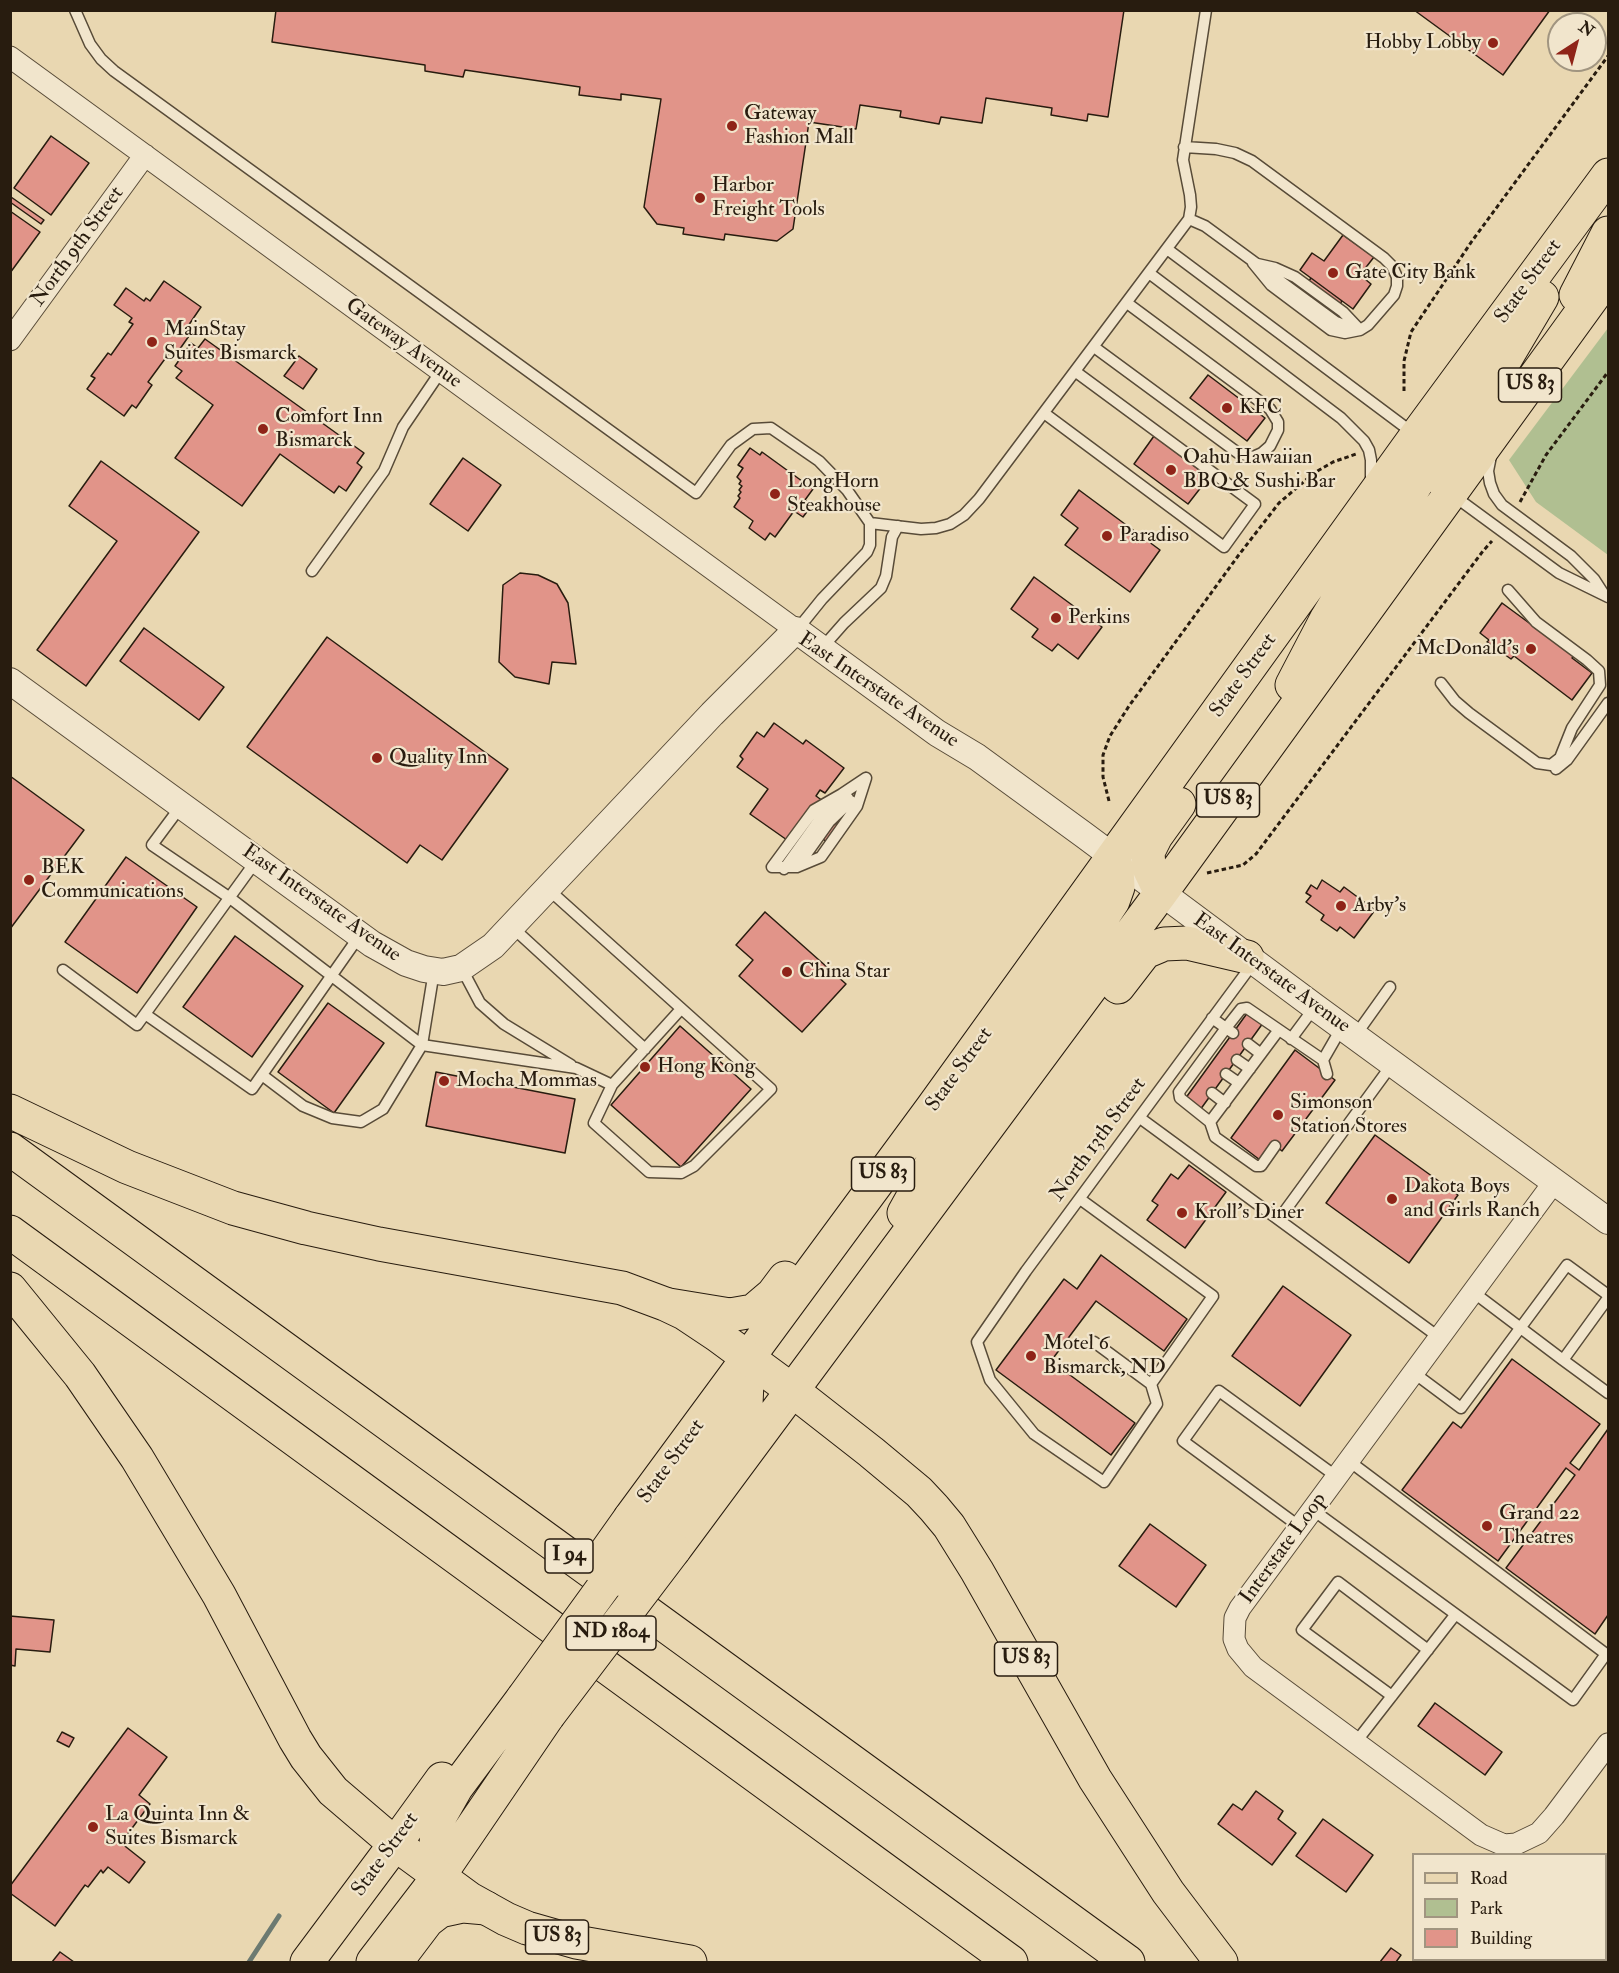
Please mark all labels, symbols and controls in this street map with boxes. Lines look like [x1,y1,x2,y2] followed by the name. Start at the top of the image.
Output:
[1547,12,1607,72] north arrow
[1575,17,1598,41] text: N
[1365,30,1481,56] place label: Hobby Lobby
[1486,36,1500,50] marker: Hobby Lobby
[744,101,854,151] place label: Gateway Fashion Mall
[725,119,739,133] marker: Gateway Fashion Mall
[712,173,825,223] place label: Harbor Freight Tools
[26,182,130,312] street label: North 9th Street
[693,191,707,205] marker: Harbor Freight Tools
[1490,235,1568,329] street label: State Street
[1345,260,1476,286] place label: Gate City Bank
[1326,266,1340,280] marker: Gate City Bank
[340,293,466,395] street label: Gateway Avenue
[164,317,297,367] place label: MainStay Suites Bismarck
[145,335,159,349] marker: MainStay Suites Bismarck
[1498,368,1562,402] road number: US 83
[1239,395,1282,421] place label: KFC
[1220,401,1234,415] marker: KFC
[275,404,383,454] place label: Comfort Inn Bismarck
[256,422,270,436] marker: Comfort Inn Bismarck
[1183,445,1335,495] place label: Oahu Hawaiian BBQ & Sushi Bar
[1164,463,1178,477] marker: Oahu Hawaiian BBQ & Sushi Bar
[787,469,881,519] place label: LongHorn Steakhouse
[768,487,782,501] marker: LongHorn Steakhouse
[1119,523,1189,549] place label: Paradiso
[1100,529,1114,543] marker: Paradiso
[1068,605,1130,631] place label: Perkins
[1049,611,1063,625] marker: Perkins
[793,628,963,754] street label: East Interstate Avenue
[1205,629,1283,723] street label: State Street
[1416,636,1519,662] place label: McDonald's
[1524,642,1538,656] marker: McDonald's
[389,745,488,771] place label: Quality Inn
[370,751,384,765] marker: Quality Inn
[1196,783,1260,817] road number: US 83
[237,840,405,968] street label: East Interstate Avenue
[41,855,184,905] place label: BEK Communications
[22,873,36,887] marker: BEK Communications
[1353,893,1406,919] place label: Arby's
[1334,899,1348,913] marker: Arby's
[1187,908,1355,1040] street label: East Interstate Avenue
[799,959,890,985] place label: China Star
[780,965,794,979] marker: China Star
[921,1023,999,1117] street label: State Street
[657,1054,755,1080] place label: Hong Kong
[638,1060,652,1074] marker: Hong Kong
[456,1068,597,1094] place label: Mocha Mommas
[1046,1073,1152,1207] street label: North 13th Street
[437,1074,451,1088] marker: Mocha Mommas
[1290,1090,1407,1140] place label: Simonson Station Stores
[1271,1108,1285,1122] marker: Simonson Station Stores
[852,1157,914,1191] road number: US 83
[1404,1174,1540,1224] place label: Dakota Boys and Girls Ranch
[1385,1192,1399,1206] marker: Dakota Boys and Girls Ranch
[1194,1200,1304,1226] place label: Kroll's Diner
[1175,1206,1189,1220] marker: Kroll's Diner
[1043,1331,1166,1381] place label: Motel 6 Bismarck, ND
[1024,1349,1038,1363] marker: Motel 6 Bismarck, ND
[633,1415,711,1509] street label: State Street
[1235,1488,1333,1610] street label: Interstate Loop
[1499,1501,1580,1551] place label: Grand 22 Theatres
[1480,1519,1494,1533] marker: Grand 22 Theatres
[545,1539,593,1573] road number: I 94
[566,1616,656,1650] road number: ND 1804
[994,1642,1058,1676] road number: US 83
[105,1802,250,1852] place label: La Quinta Inn & Suites Bismarck
[347,1808,425,1902] street label: State Street
[86,1820,100,1834] marker: La Quinta Inn & Suites Bismarck
[1412,1853,1607,1961] legend
[1470,1867,1508,1890] text: Road
[1470,1897,1503,1920] text: Park
[526,1920,588,1954] road number: US 83
[1470,1927,1532,1950] text: Building

